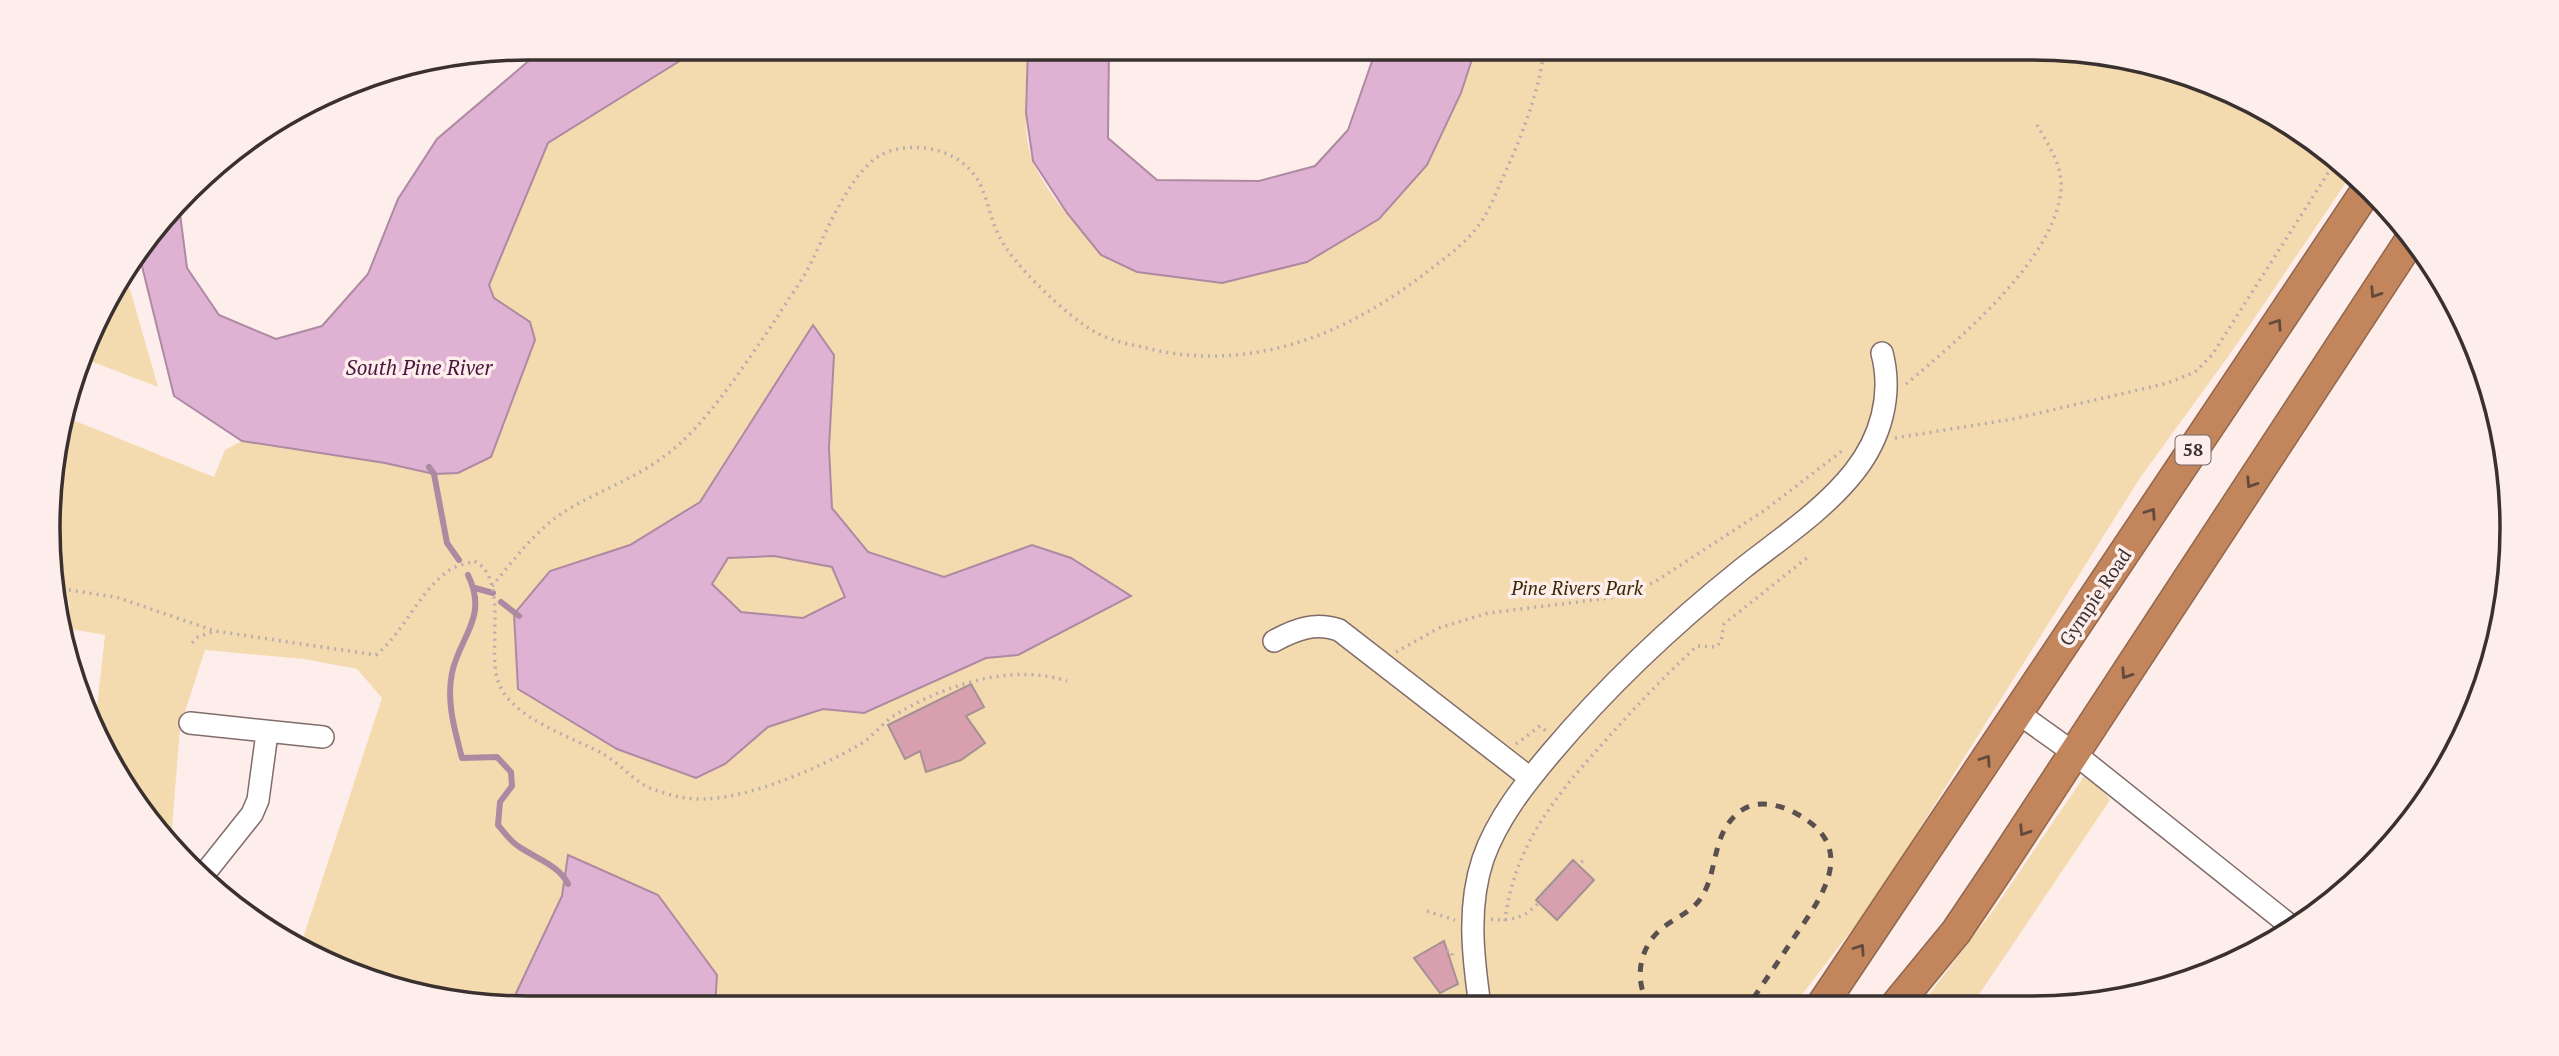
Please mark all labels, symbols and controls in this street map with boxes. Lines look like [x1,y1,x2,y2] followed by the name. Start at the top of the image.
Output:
[2371,285,2384,298] one-way arrow
[2269,319,2281,332] one-way arrow
[346,353,493,381] water label: South Pine River
[2176,436,2210,464] road number: 58
[2246,476,2259,489] one-way arrow
[2142,508,2155,521] one-way arrow
[2053,543,2137,650] street label: Gympie Road
[1510,575,1644,600] park label: Pine Rivers Park
[2122,666,2135,679] one-way arrow
[1978,754,1991,767] one-way arrow
[2019,823,2032,836] one-way arrow
[1852,944,1864,957] one-way arrow

